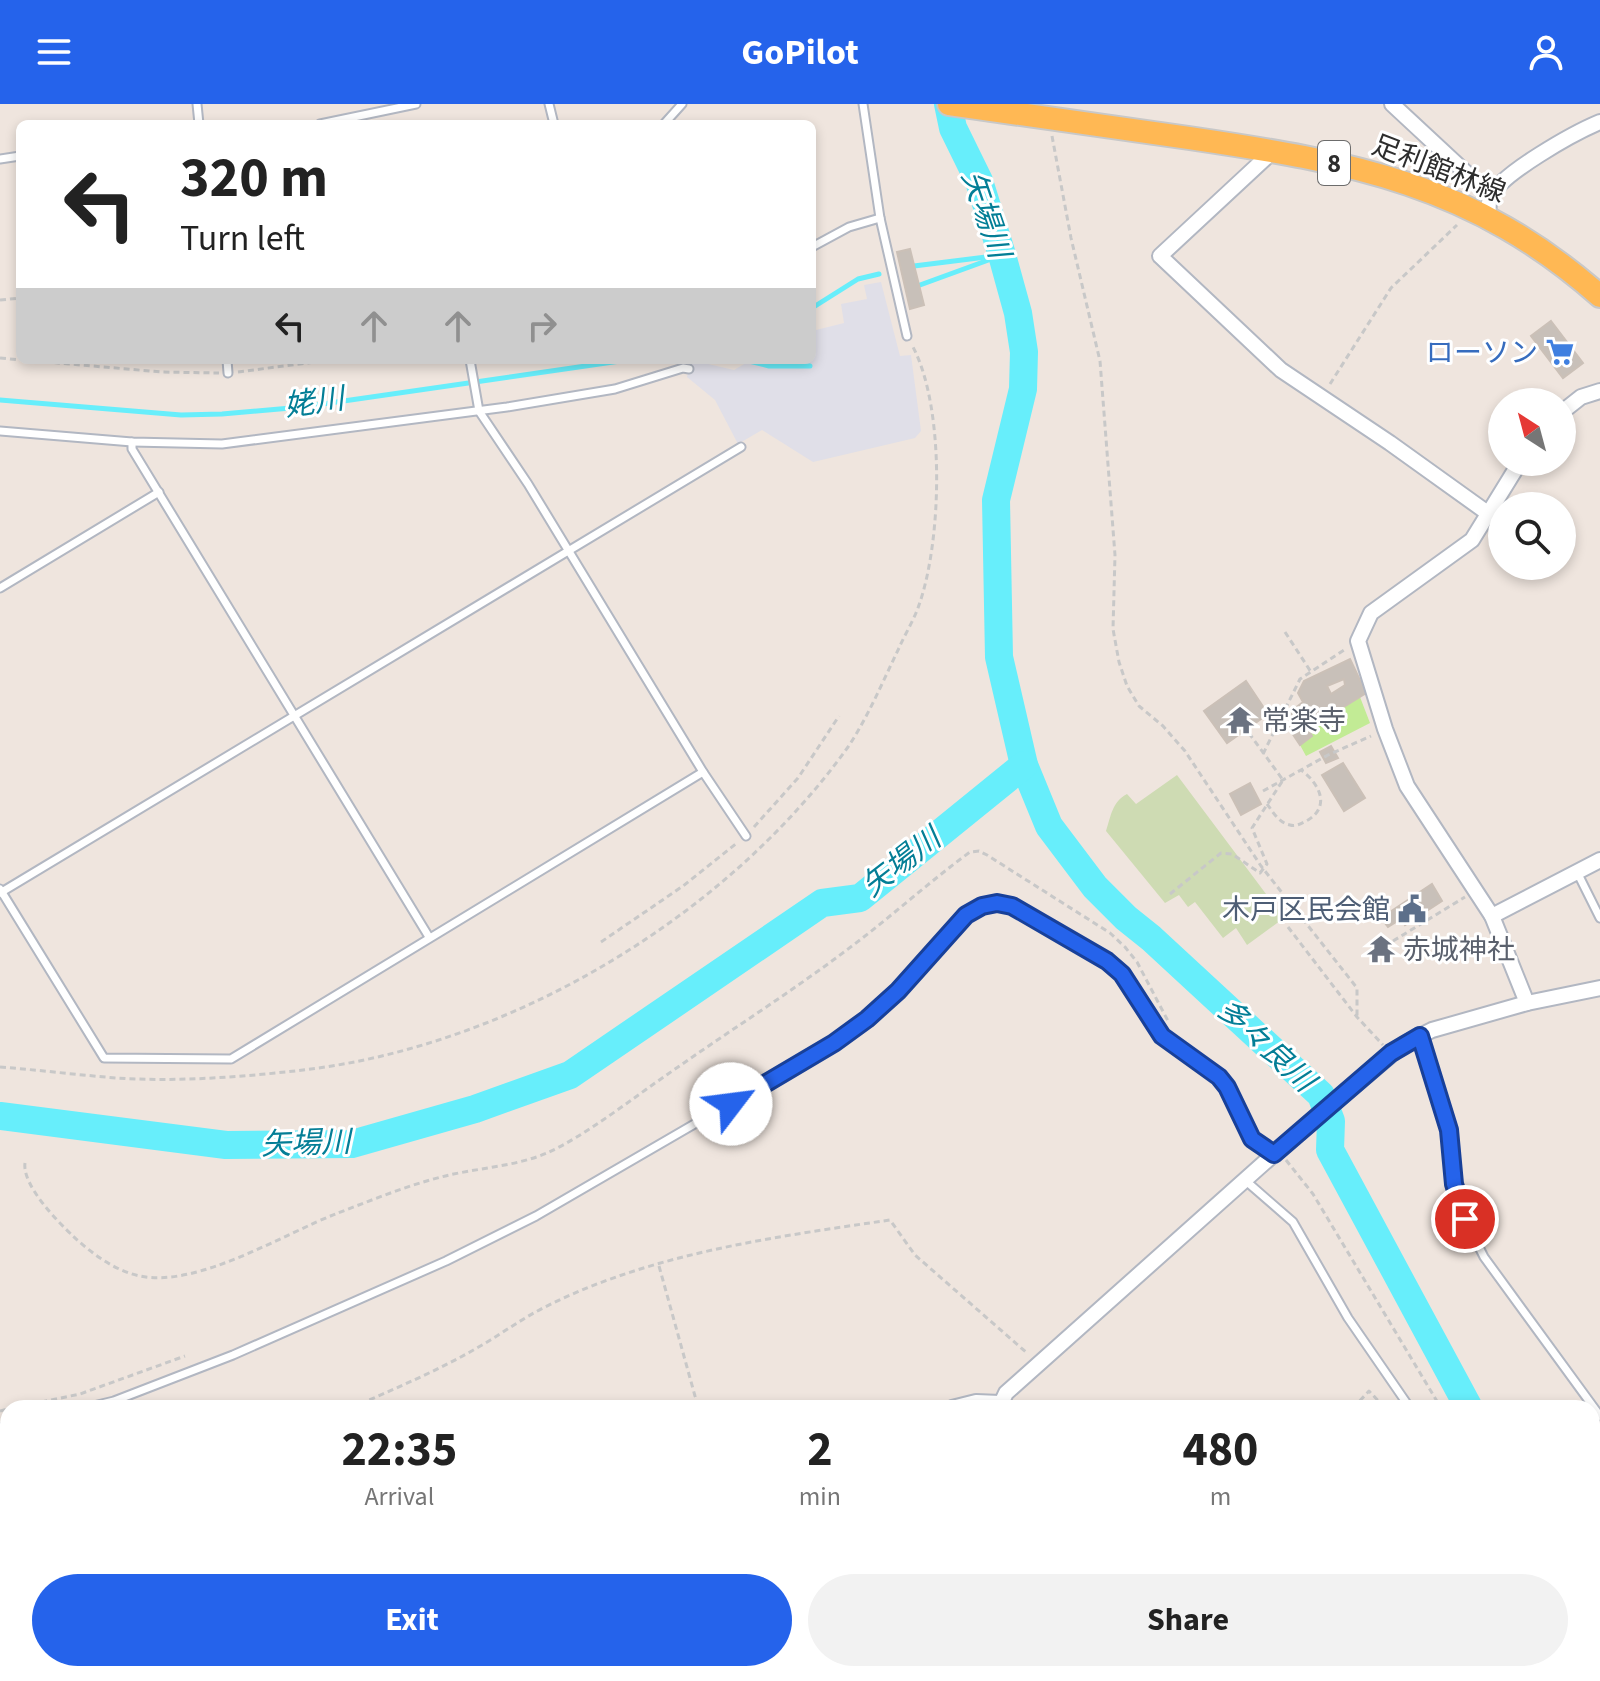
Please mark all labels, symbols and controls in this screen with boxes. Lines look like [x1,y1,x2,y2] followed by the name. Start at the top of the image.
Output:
[741,27,859,78] text: GoPilot
[32,30,76,74] icon: menu
[1524,30,1568,74] icon: person
[1366,125,1511,213] street label: 足利館林線
[180,139,328,218] text: 320 m
[1318,141,1350,185] road number: 8
[48,152,152,256] icon: left
[951,165,1021,267] water label: 矢場川
[180,213,305,264] text: Turn left
[268,304,312,348] icon: left
[352,304,396,348] icon: ahead
[436,304,480,348] icon: ahead
[520,304,564,348] icon: right
[1426,333,1538,373] place label: ローソン
[1545,337,1575,367] supermarket icon: ローソン
[281,377,350,428] water label: 姥川
[1488,388,1576,476] north arrow
[1488,388,1576,580] map controls
[1488,492,1576,580] button: search
[1262,701,1346,741] place label: 常楽寺
[1225,705,1255,735] temple icon: 常楽寺
[853,816,952,907] water label: 矢場川
[1222,890,1390,930] place label: 木戸区民会館
[1397,894,1427,924] public building icon: 木戸区民会館
[1403,930,1515,970] place label: 赤城神社
[1366,934,1396,964] temple icon: 赤城神社
[1207,989,1326,1104] water label: 多々良川
[689,1062,773,1146] position arrow
[260,1120,355,1167] water label: 矢場川
[1431,1185,1499,1253] pin
[1443,1197,1487,1241] icon: arrive
[341,1416,457,1484] text: 22:35
[807,1416,833,1484] text: 2
[1182,1416,1258,1484] text: 480
[364,1478,434,1515] text: Arrival
[799,1478,841,1515] text: min
[1210,1478,1231,1515] text: m
[32,1574,792,1666] button: Exit
[808,1574,1568,1666] button: Share

